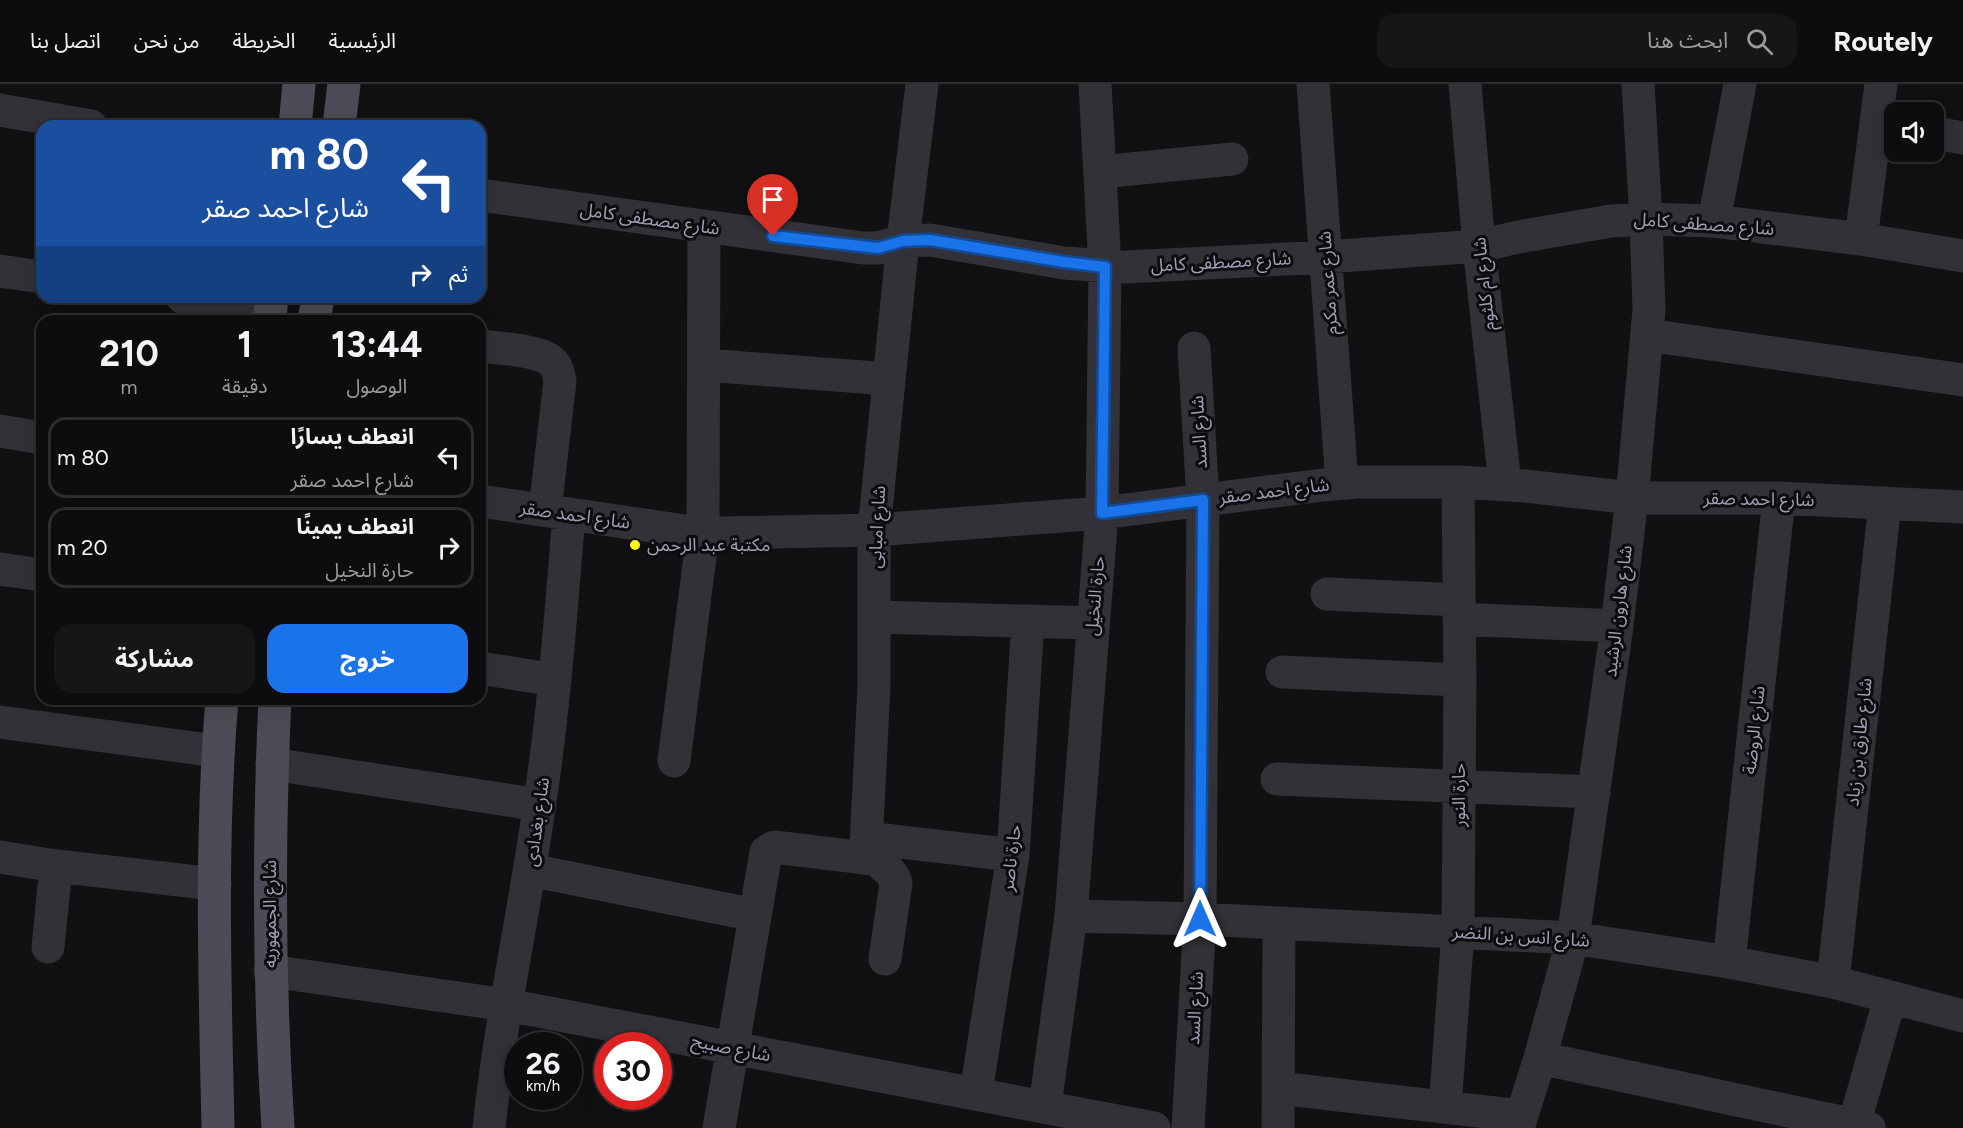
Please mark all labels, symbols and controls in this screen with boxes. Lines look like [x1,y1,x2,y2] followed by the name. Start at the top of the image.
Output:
[1377,14,1797,68] search box
[1833,24,1933,58] text: Routely
[1743,25,1776,58] icon: search
[1647,27,1728,54] text: ابحث هنا
[30,28,101,53] text: اتصل بنا
[134,28,200,53] text: من نحن
[233,28,296,53] text: الخريطة
[329,28,396,53] text: الرئيسية
[1884,102,1944,162] map controls
[1884,102,1944,162] button: sound
[269,129,369,180] text: 80 m
[390,144,468,222] icon: left
[747,174,798,236] pin
[756,183,789,216] icon: arrive
[202,191,369,224] text: شارع احمد صقر
[578,198,721,243] street label: شارع مصطفى كامل
[1633,208,1775,243] street label: شارع مصطفى كامل
[1313,230,1346,336] street label: شارع عمر مكرم
[1468,236,1503,332] street label: شارع ام كلثوم
[1150,247,1292,280] street label: شارع مصطفى كامل
[404,258,437,291] icon: right
[449,261,468,288] text: ثم
[237,323,252,366] text: 1
[331,323,423,366] text: 13:44
[99,332,159,375] text: 210
[222,374,268,398] text: دقيقة
[346,374,407,398] text: الوصول
[121,375,138,399] text: m
[1186,395,1215,469] street label: شارع السد
[291,423,414,450] text: انعطف يسارًا
[432,441,465,474] icon: left
[57,444,109,471] text: 80 m
[291,468,414,492] text: شارع احمد صقر
[1217,473,1331,512] street label: شارع احمد صقر
[864,485,893,569] street label: شارع امبابى
[1702,487,1815,514] street label: شارع احمد صقر
[517,496,632,537] street label: شارع احمد صقر
[296,513,414,540] text: انعطف يمينًا
[432,531,465,564] icon: right
[57,534,108,561] text: 20 m
[647,534,770,556] place label: مكتبة عبد الرحمن
[628,538,642,552] marker: مكتبة عبد الرحمن
[1599,544,1640,678] street label: شارع هارون الرشيد
[1081,555,1109,637] street label: حارة النخيل
[325,558,414,582] text: حارة النخيل
[54,624,255,693] button: مشاركة
[267,624,468,693] button: خروج
[1841,677,1880,808] street label: شارع طارق بن زياد
[1738,685,1773,776] street label: شارع الروضة
[1448,763,1470,828] street label: حارة النور
[520,776,557,868] street label: شارع بغدادى
[996,823,1026,894] street label: حارة ناصر
[259,860,284,968] street label: شارع الجمهوريه
[1168,887,1232,951] position arrow
[1450,920,1590,955] street label: شارع انس بن النضر
[1182,971,1211,1045] street label: شارع السد
[689,1030,773,1069] street label: شارع صبيح
[594,1032,672,1110] speed limit sign: 30
[526,1045,560,1082] text: 26
[526,1077,560,1095] text: km/h

